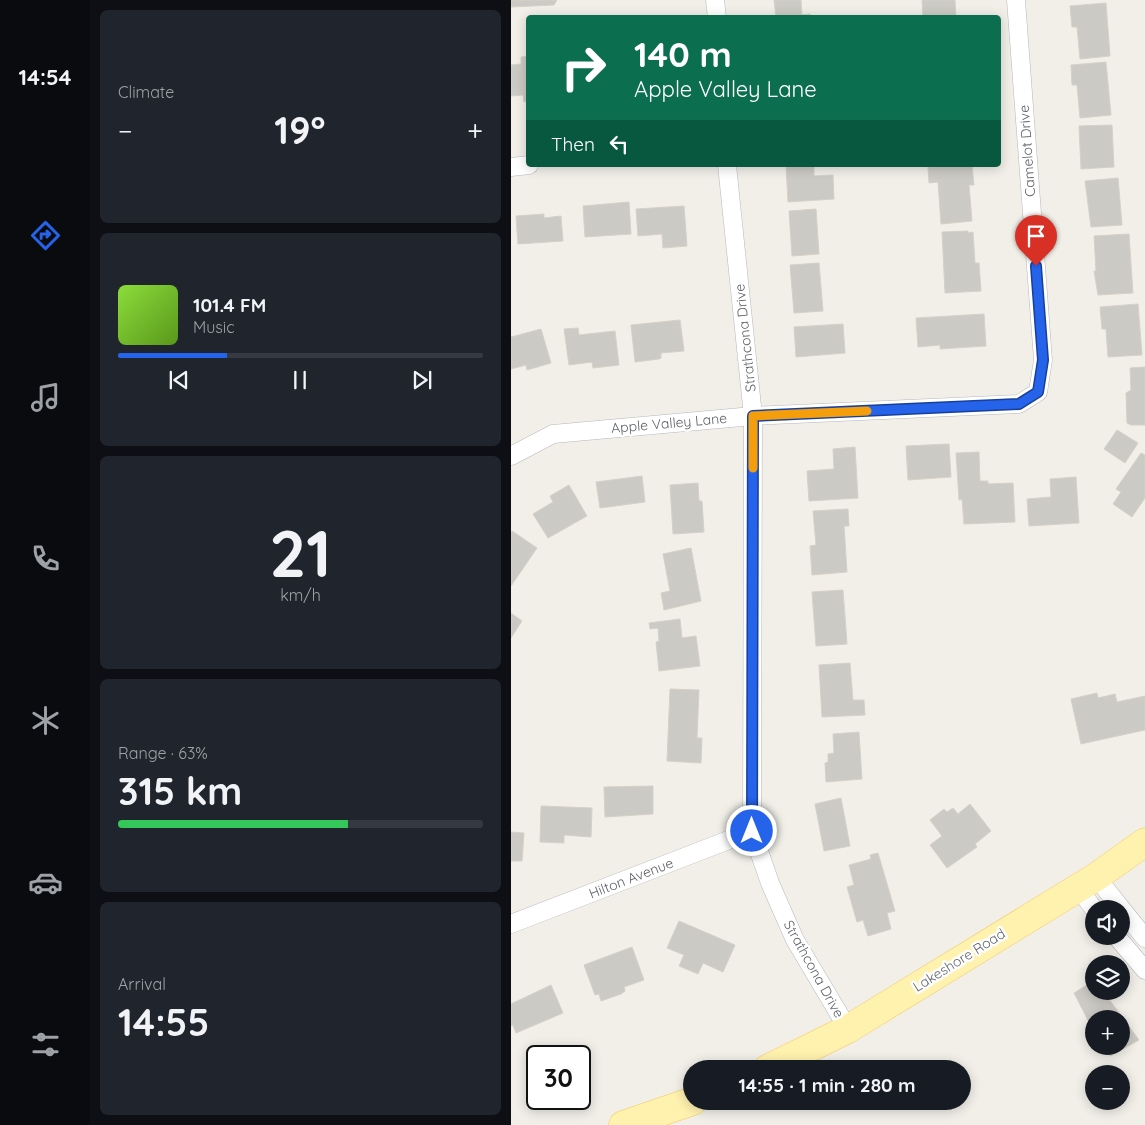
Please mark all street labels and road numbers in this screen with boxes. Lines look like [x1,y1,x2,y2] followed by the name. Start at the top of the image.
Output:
[1015,104,1039,198] street label: Camelot Drive
[730,283,760,393] street label: Strathcona Drive
[610,409,728,437] street label: Apple Valley Lane
[586,854,676,902] street label: Hilton Avenue
[780,917,848,1021] street label: Strathcona Drive
[909,924,1009,996] street label: Lakeshore Road

